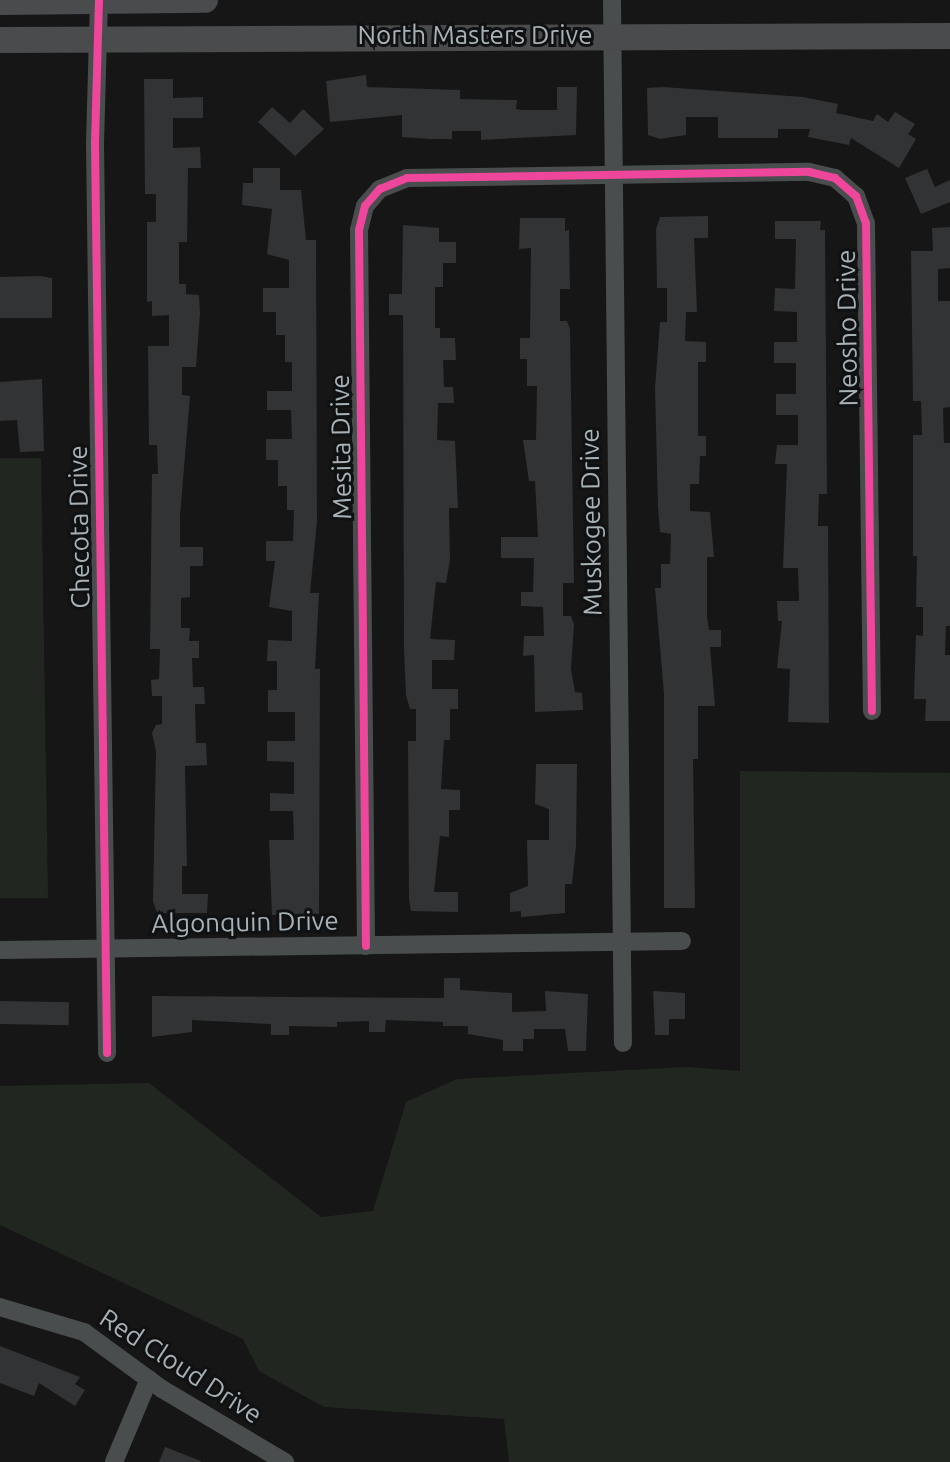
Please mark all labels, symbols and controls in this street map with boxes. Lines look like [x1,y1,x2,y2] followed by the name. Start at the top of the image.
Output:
[358,19,592,51] street label: North Masters Drive
[830,249,864,407] street label: Neosho Drive
[324,374,358,520] street label: Mesita Drive
[574,428,608,616] street label: Muskogee Drive
[62,445,96,609] street label: Checota Drive
[151,905,339,939] street label: Algonquin Drive
[94,1302,268,1430] street label: Red Cloud Drive

